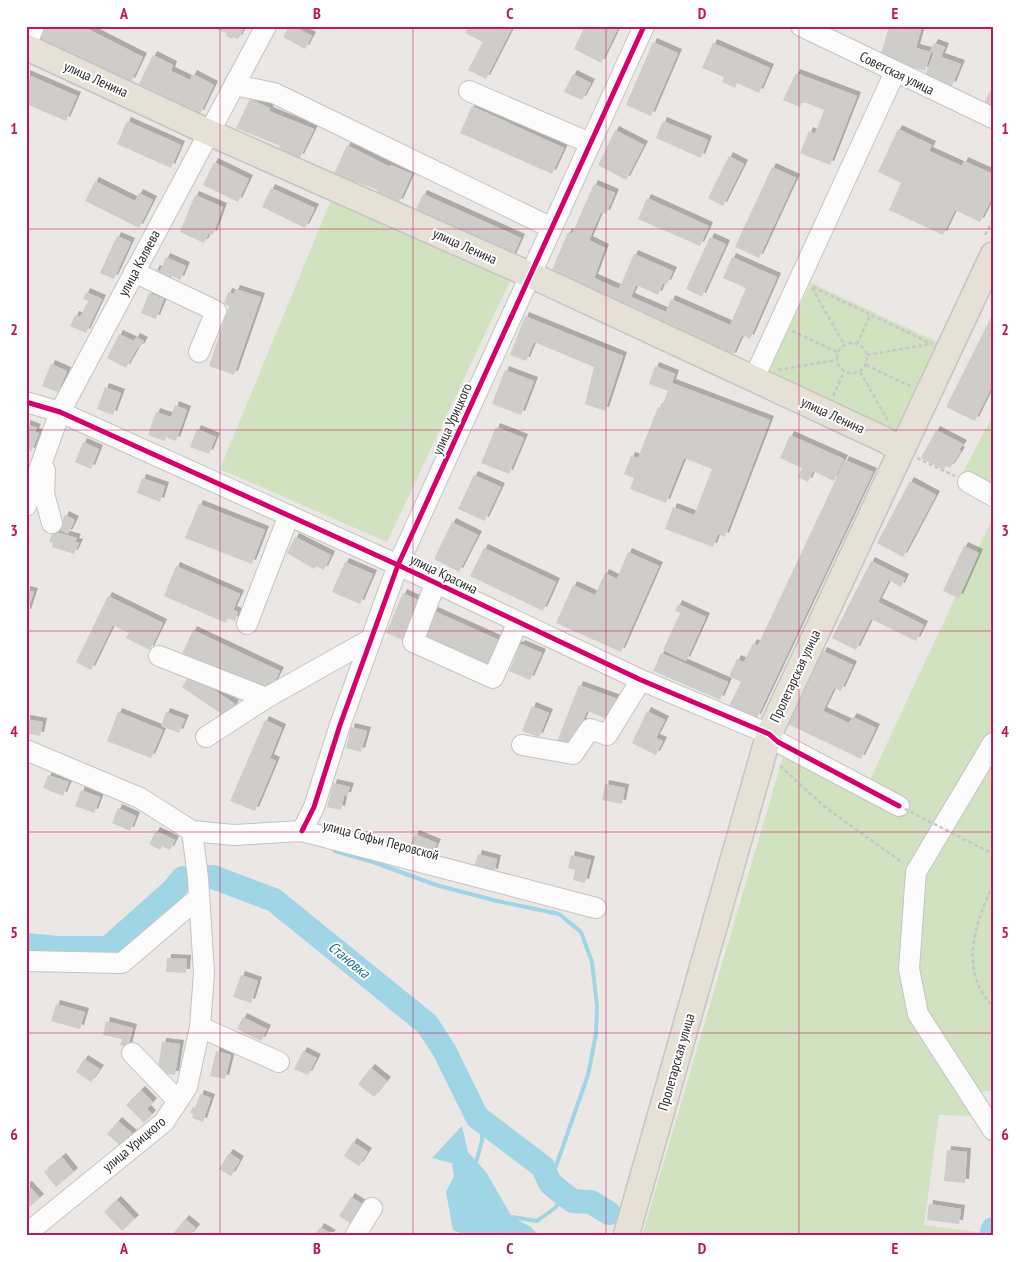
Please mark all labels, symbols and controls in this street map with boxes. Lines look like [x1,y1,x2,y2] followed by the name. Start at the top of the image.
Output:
[119,3,129,23] text: A
[313,3,321,23] text: B
[506,3,514,23] text: C
[698,3,707,23] text: D
[892,3,899,23] text: E
[857,47,937,99] street label: Советская улица
[61,57,131,101] street label: улица Ленина
[10,118,18,138] text: 1
[1001,118,1009,138] text: 1
[430,224,500,268] street label: улица Ленина
[114,227,164,299] street label: улица Каляева
[10,319,18,339] text: 2
[1001,319,1009,339] text: 2
[428,380,476,458] street label: улица Урицкого
[798,392,868,438] street label: улица Ленина
[10,520,18,540] text: 3
[1001,520,1009,540] text: 3
[407,550,481,598] street label: улица Красина
[766,627,824,725] street label: Пролетарская улица
[10,721,18,741] text: 4
[1001,721,1009,741] text: 4
[321,816,441,864] street label: улица Софьи Перовской
[10,922,18,942] text: 5
[1001,922,1009,942] text: 5
[325,937,375,983] water label: Становка
[654,1011,698,1113] street label: Пролетарская улица
[99,1112,169,1176] street label: улица Урицкого
[10,1124,18,1144] text: 6
[1001,1124,1009,1144] text: 6
[119,1238,129,1258] text: A
[313,1238,321,1258] text: B
[506,1238,514,1258] text: C
[698,1238,707,1258] text: D
[892,1238,899,1258] text: E

